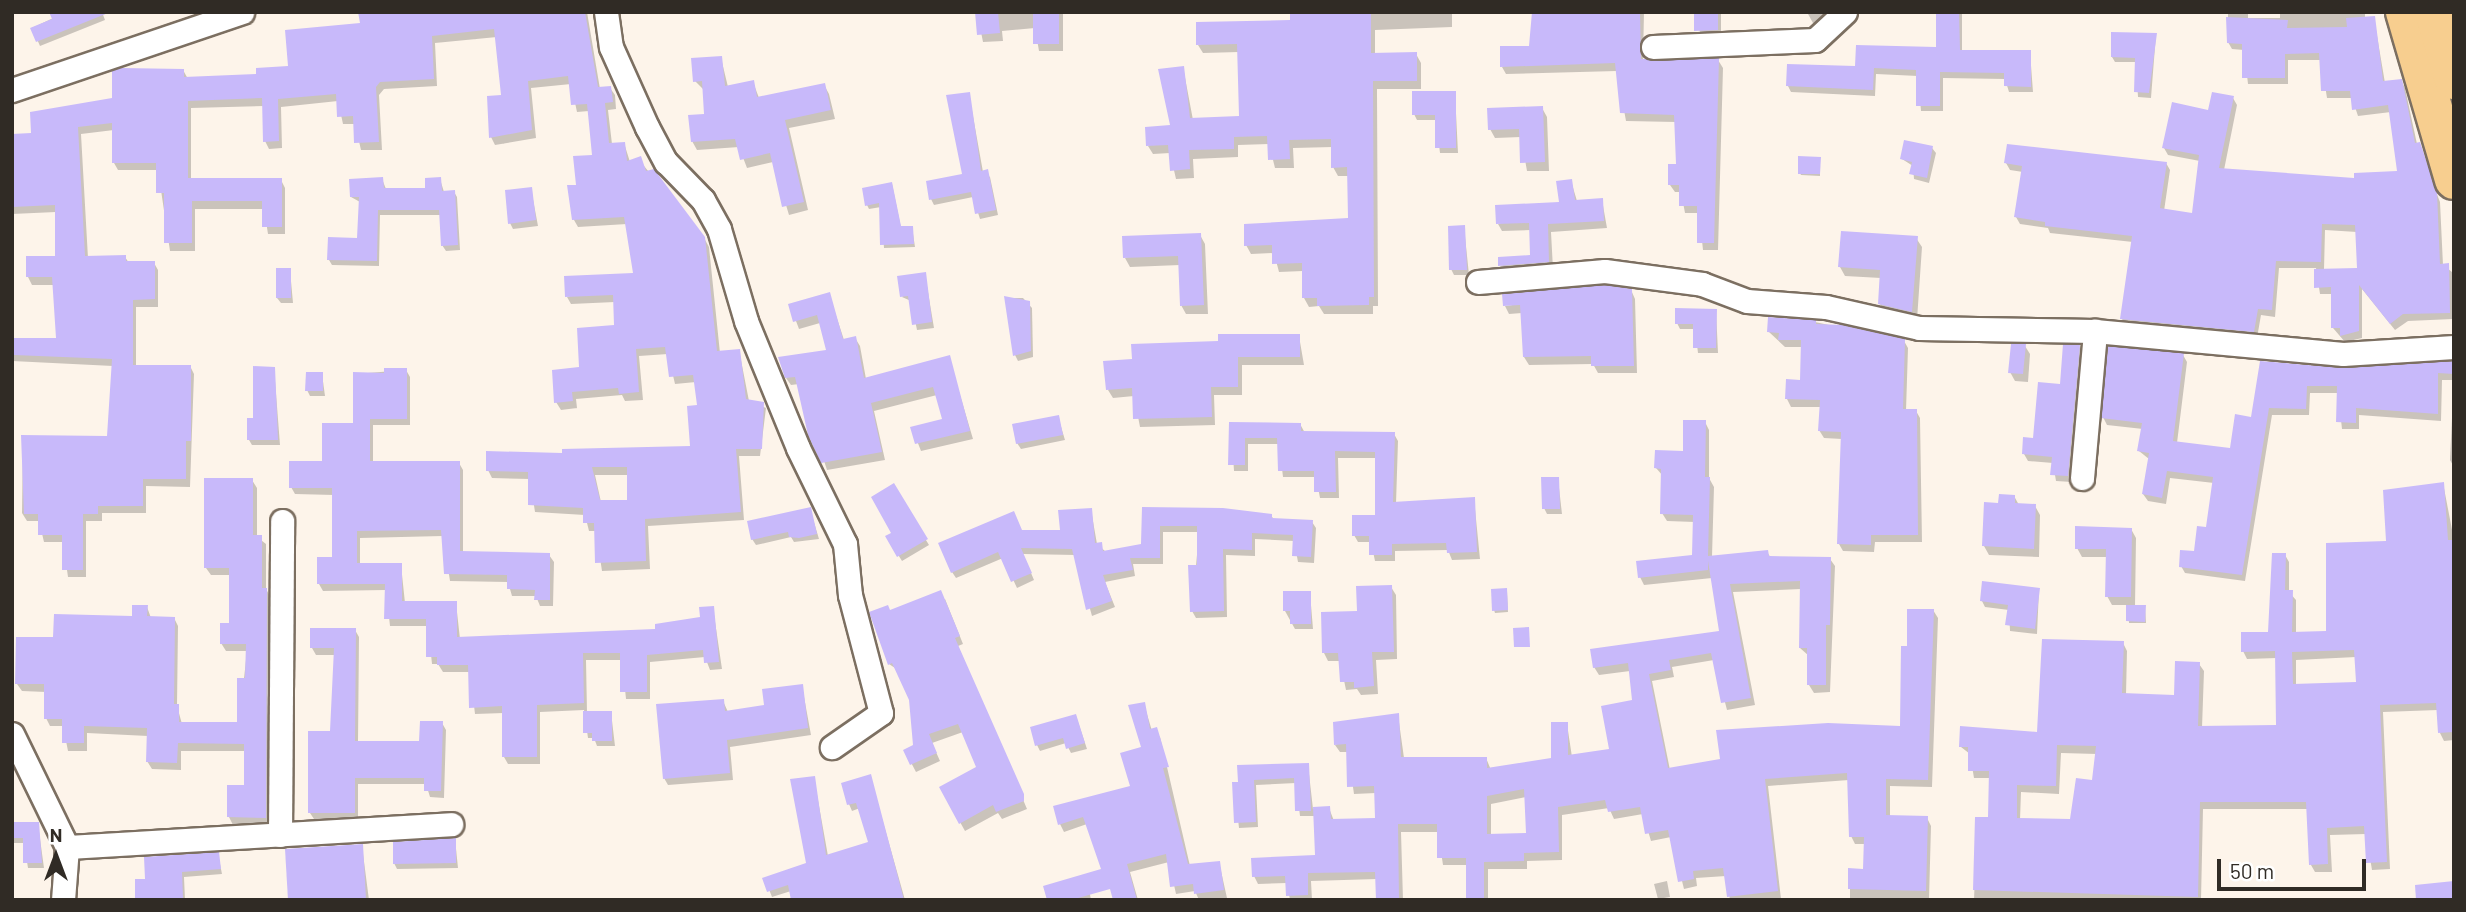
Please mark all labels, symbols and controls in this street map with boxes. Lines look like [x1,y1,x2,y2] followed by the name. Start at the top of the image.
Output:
[21,821,91,891] north arrow
[50,823,62,846] text: N
[2221,846,2370,890] scale bar
[2230,858,2274,883] text: 50 m

